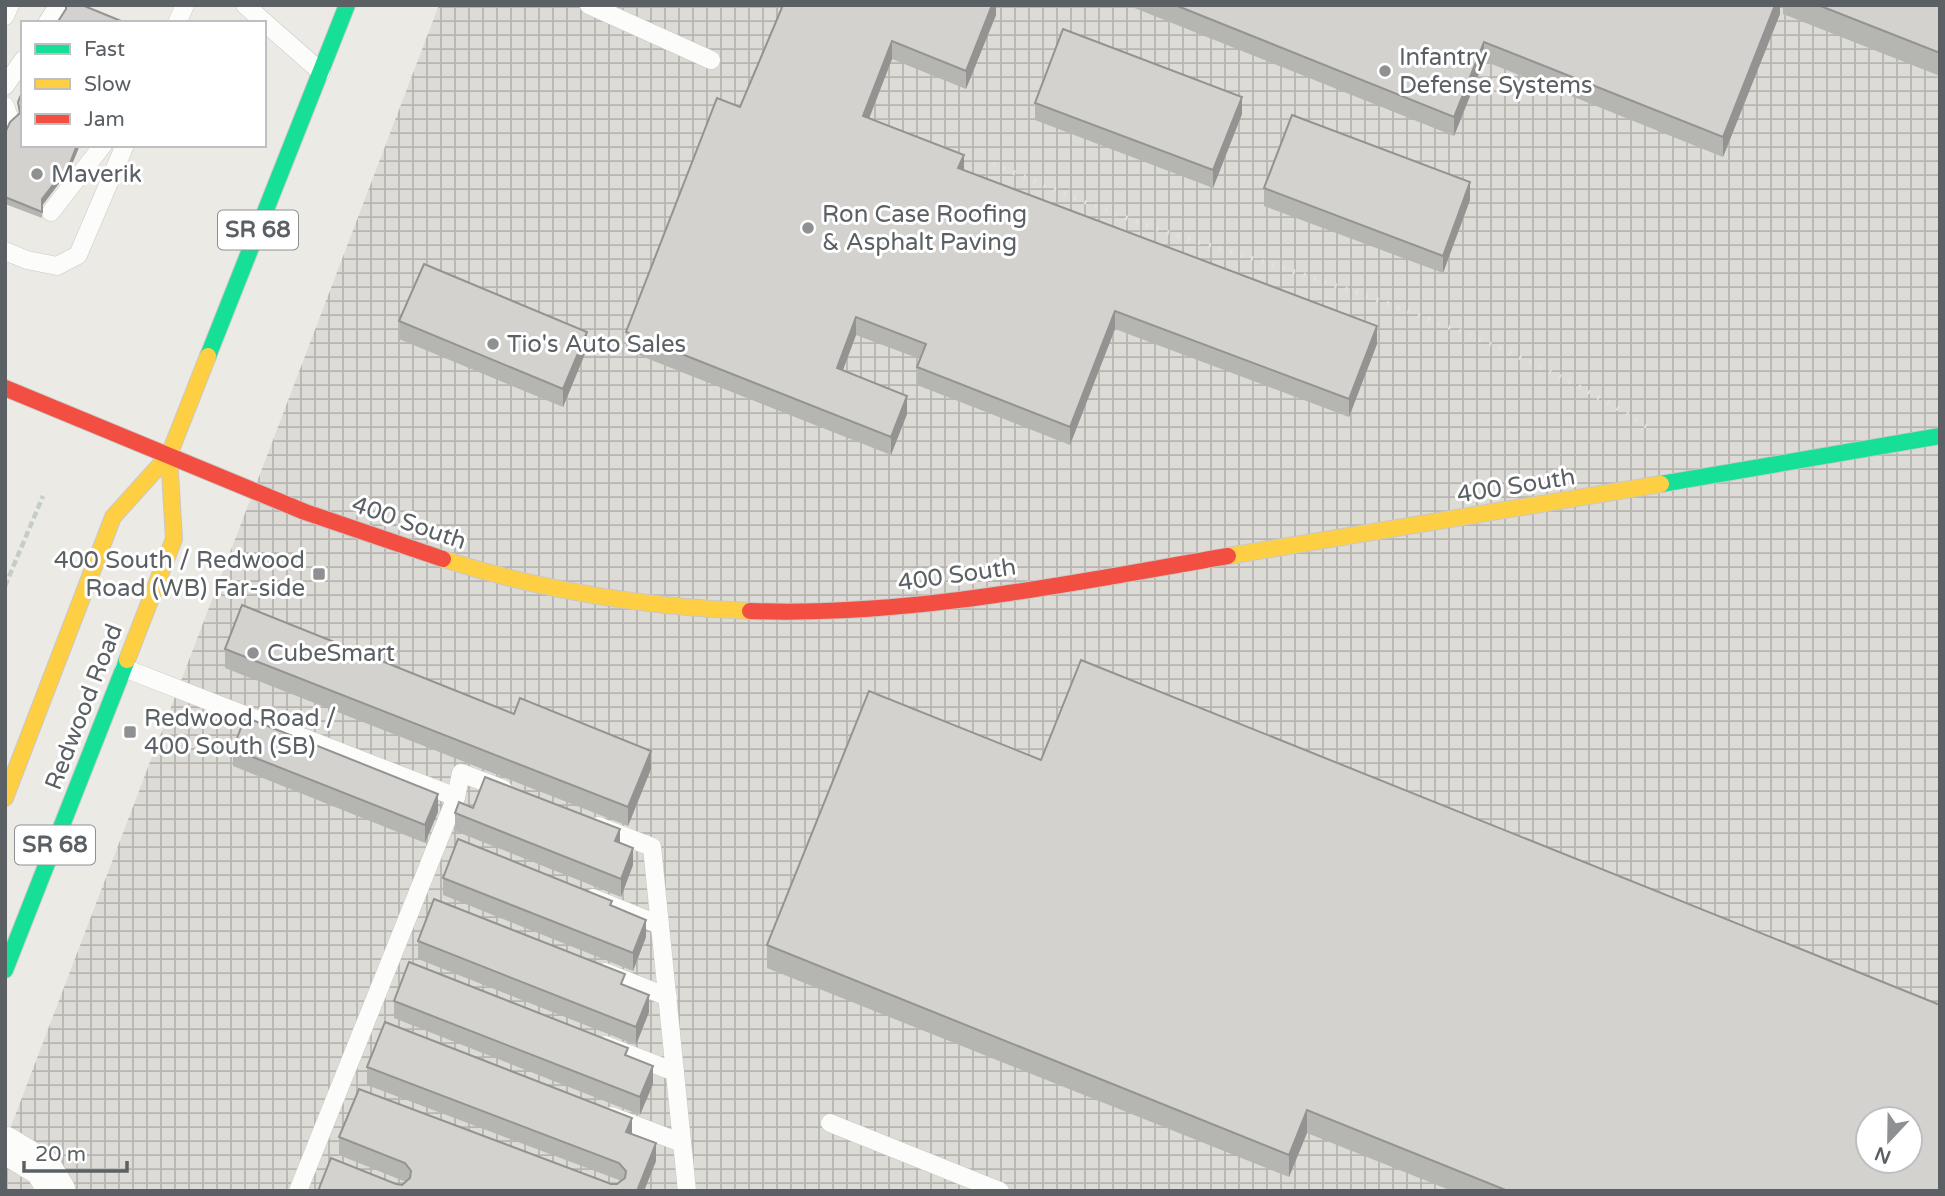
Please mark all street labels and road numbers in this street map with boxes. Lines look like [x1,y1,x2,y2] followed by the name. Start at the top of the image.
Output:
[218,210,298,249] road number: SR 68
[1455,462,1577,510] street label: 400 South
[348,490,470,556] street label: 400 South
[896,552,1018,598] street label: 400 South
[39,620,129,794] street label: Redwood Road
[15,825,95,864] road number: SR 68

